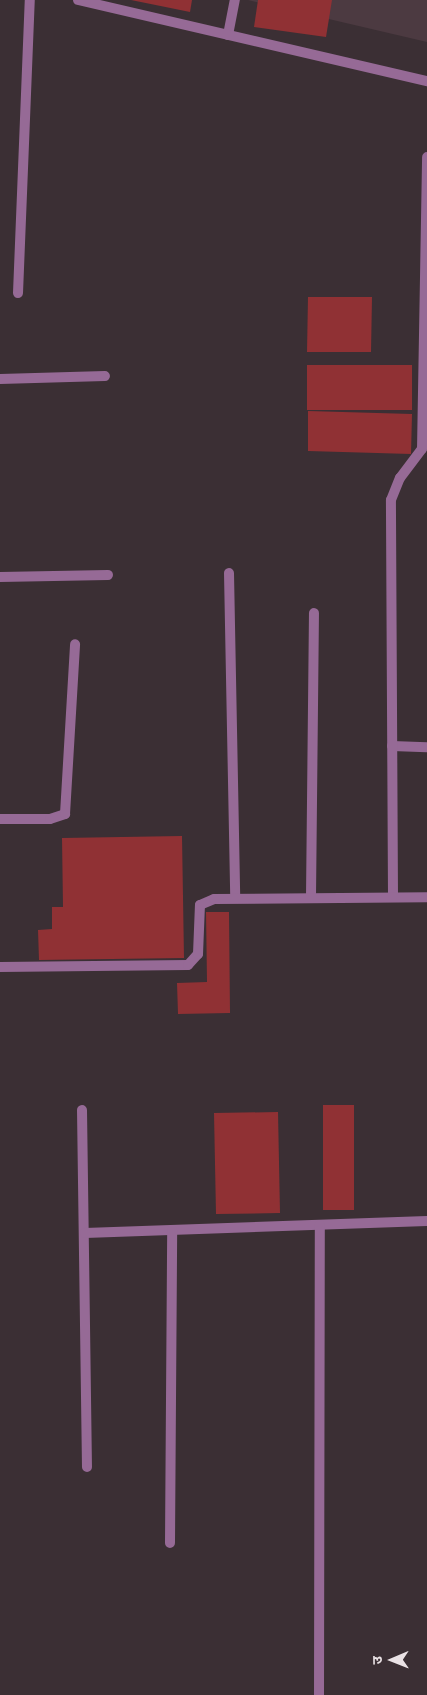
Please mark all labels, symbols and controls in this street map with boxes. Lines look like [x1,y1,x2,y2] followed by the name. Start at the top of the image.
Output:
[367,1635,417,1685] north arrow
[369,1656,385,1665] text: उ

